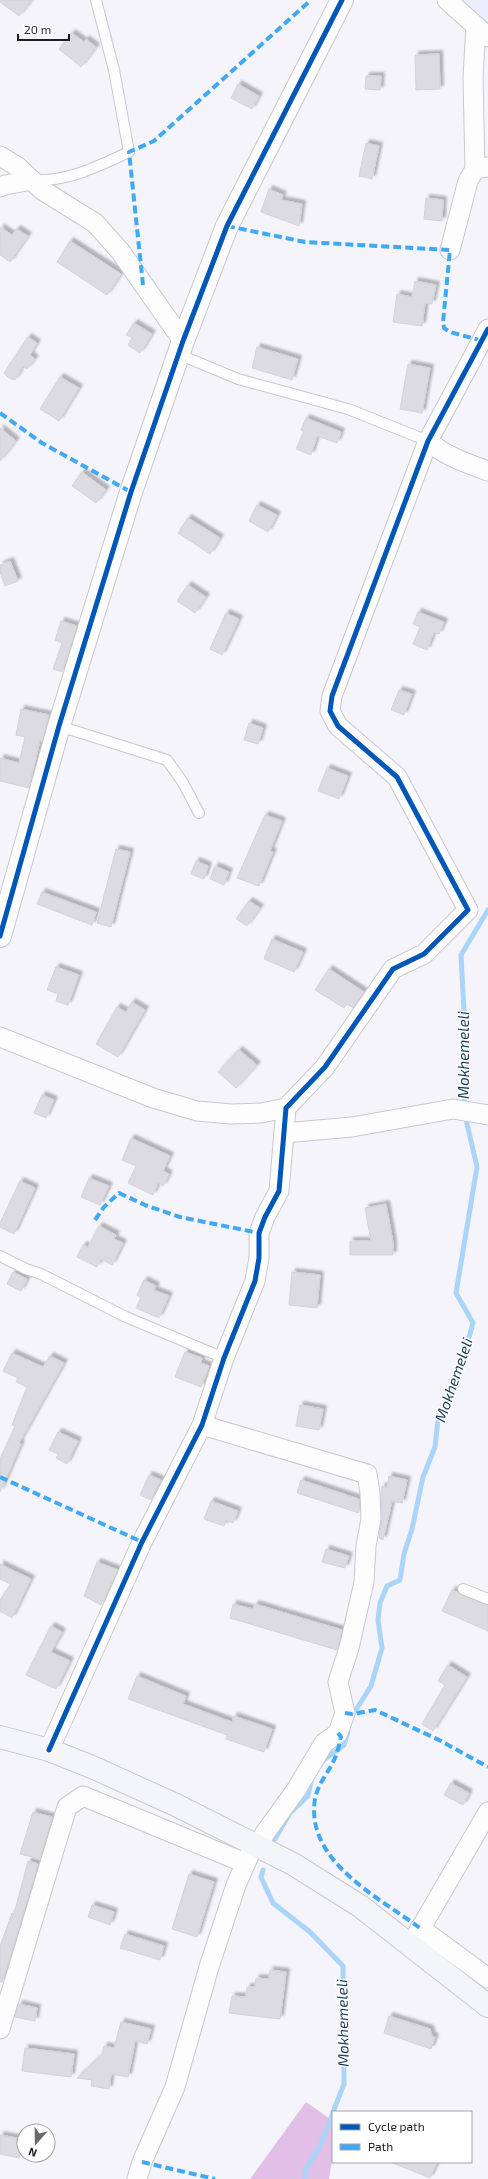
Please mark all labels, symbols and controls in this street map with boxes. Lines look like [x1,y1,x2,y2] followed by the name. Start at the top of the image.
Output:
[18,16,69,42] scale bar
[24,22,51,36] text: 20 m
[454,1011,472,1099] water label: Mokhemeleli
[430,1335,476,1424] water label: Mokhemeleli
[332,1979,352,2067] water label: Mokhemeleli
[332,2111,472,2163] legend
[368,2119,425,2133] text: Cycle path
[16,2123,56,2163] north arrow
[368,2139,393,2153] text: Path
[26,2145,38,2160] text: N

